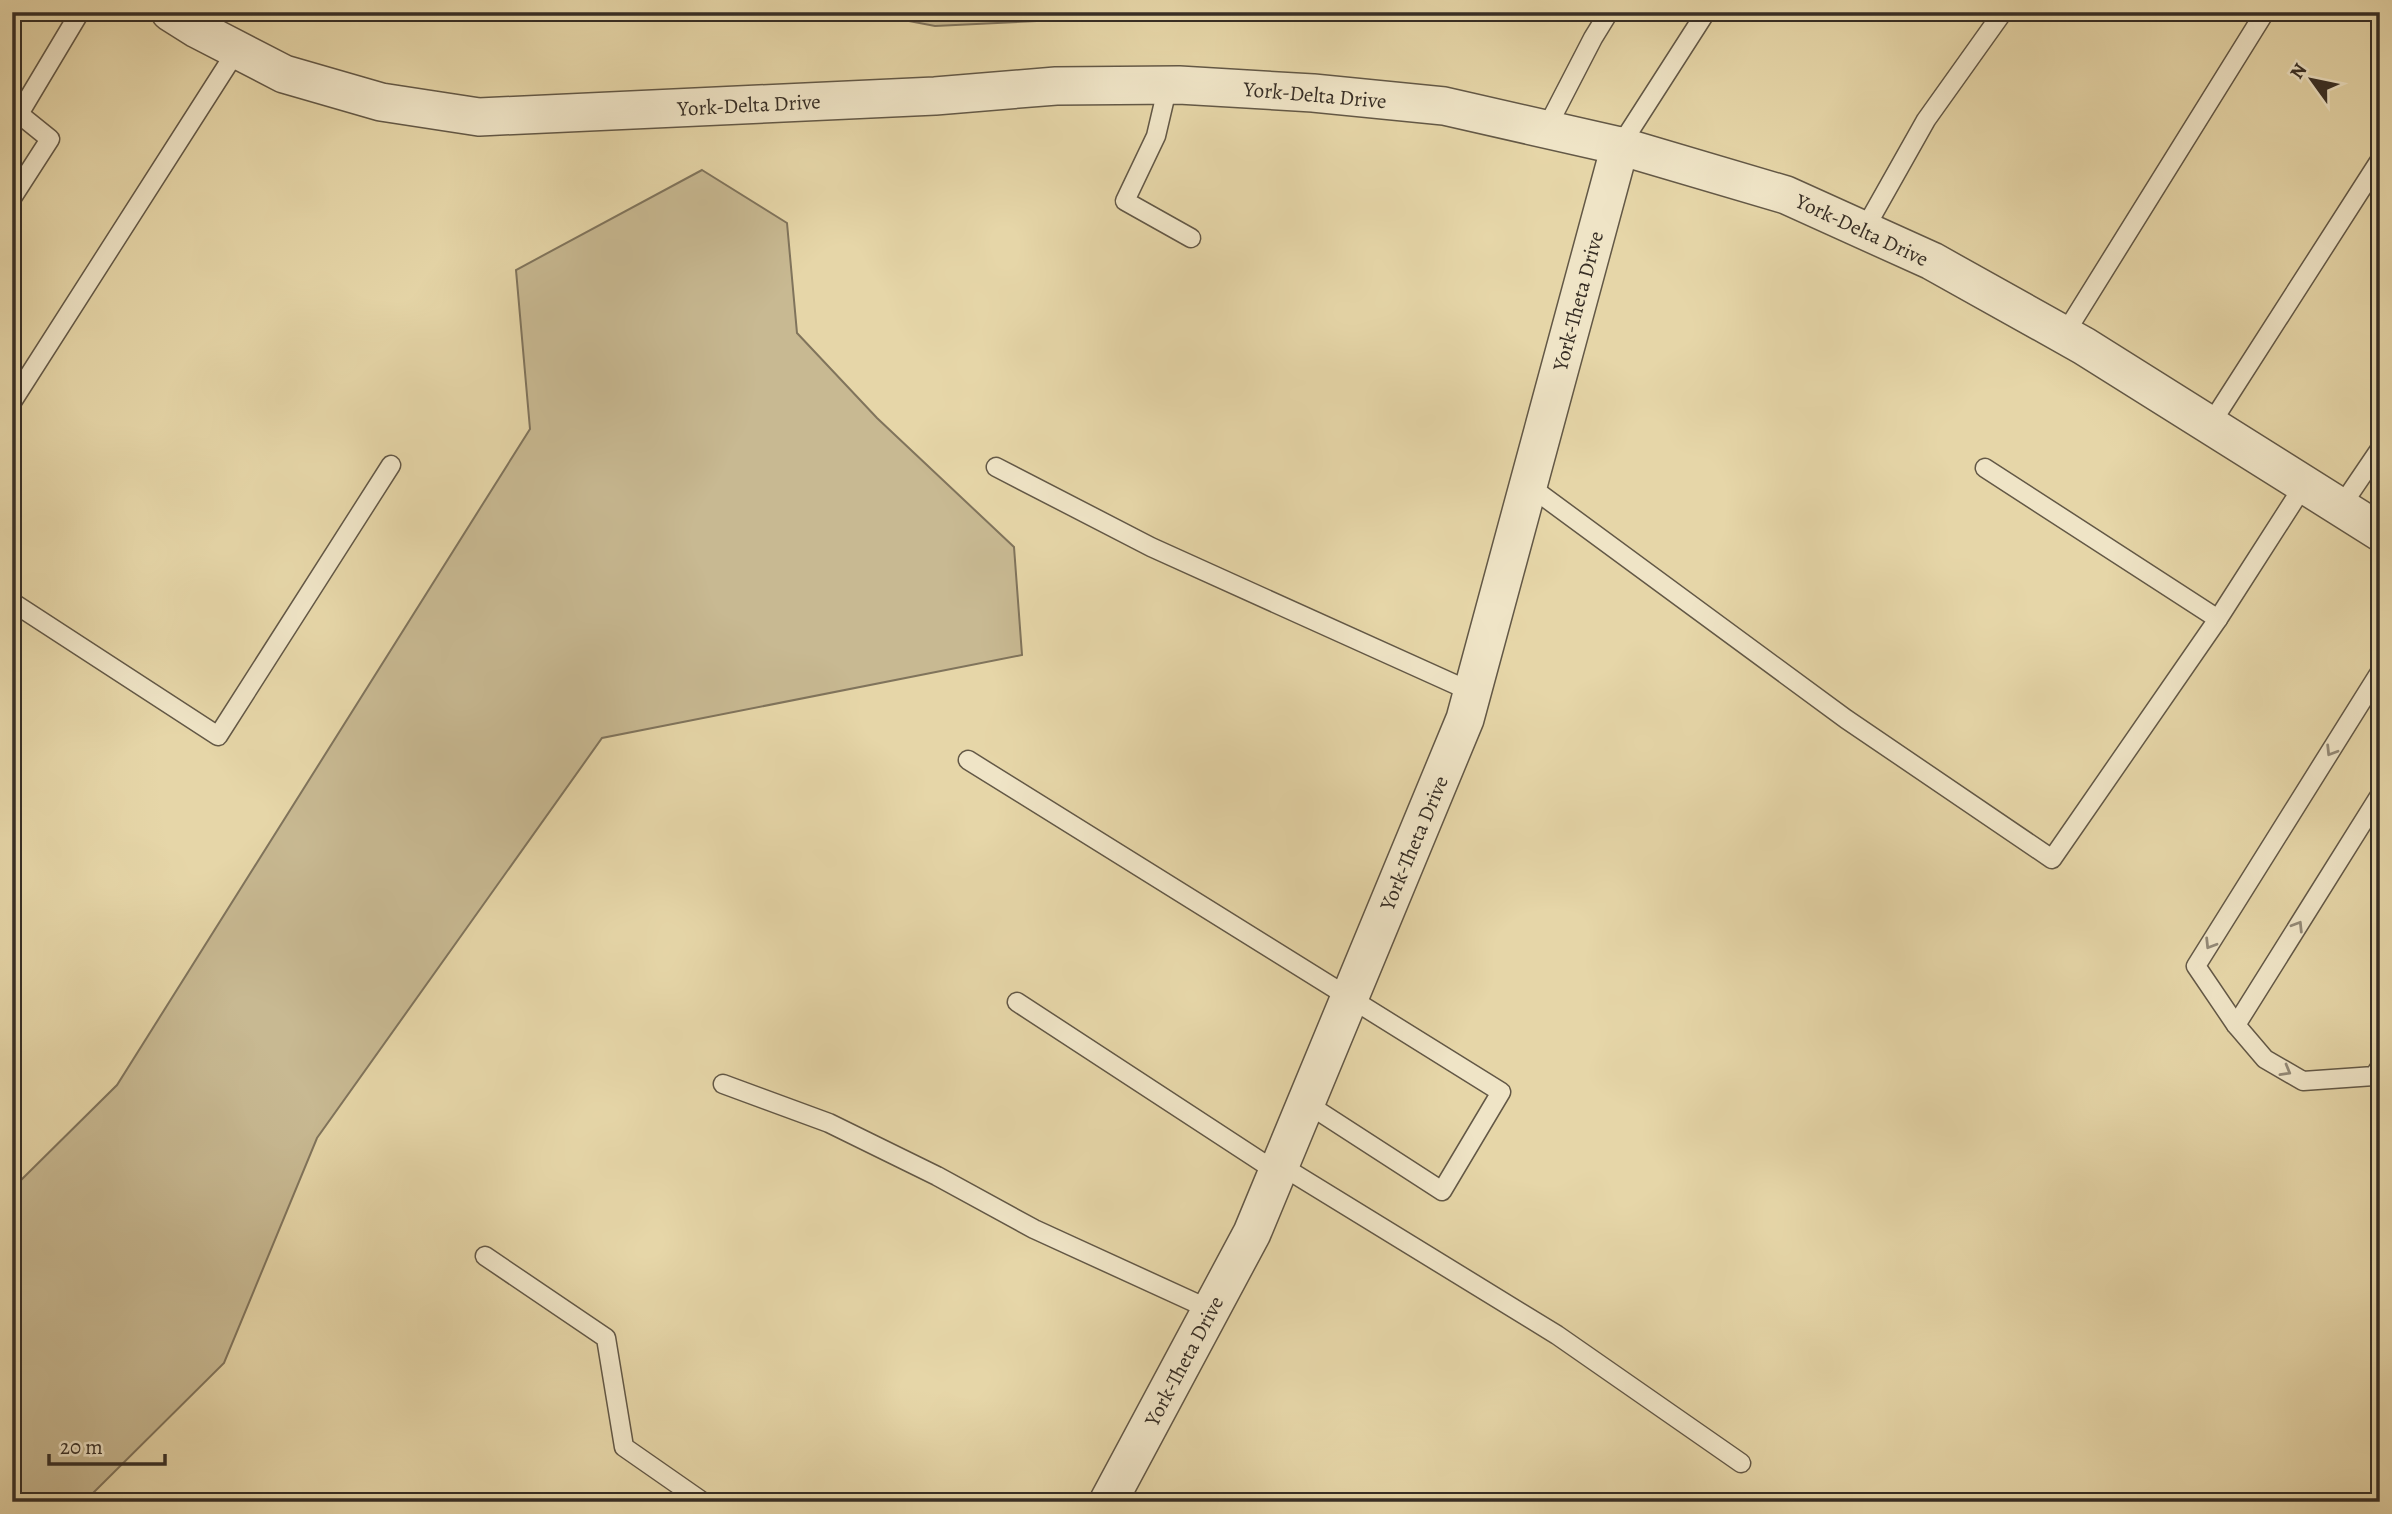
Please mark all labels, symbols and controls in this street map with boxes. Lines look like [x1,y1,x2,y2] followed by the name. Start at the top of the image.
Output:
[2276,46,2346,116] north arrow
[2284,58,2313,84] text: N
[1241,75,1388,115] street label: York-Delta Drive
[676,87,821,123] street label: York-Delta Drive
[1790,187,1933,273] street label: York-Delta Drive
[1546,228,1610,375] street label: York-Theta Drive
[2326,743,2339,756] one-way arrow
[1373,771,1455,915] street label: York-Theta Drive
[2290,921,2303,934] one-way arrow
[2206,936,2219,949] one-way arrow
[2278,1063,2291,1076] one-way arrow
[1137,1291,1230,1432] street label: York-Theta Drive
[49,1423,164,1467] scale bar
[60,1433,103,1461] text: 20 m

